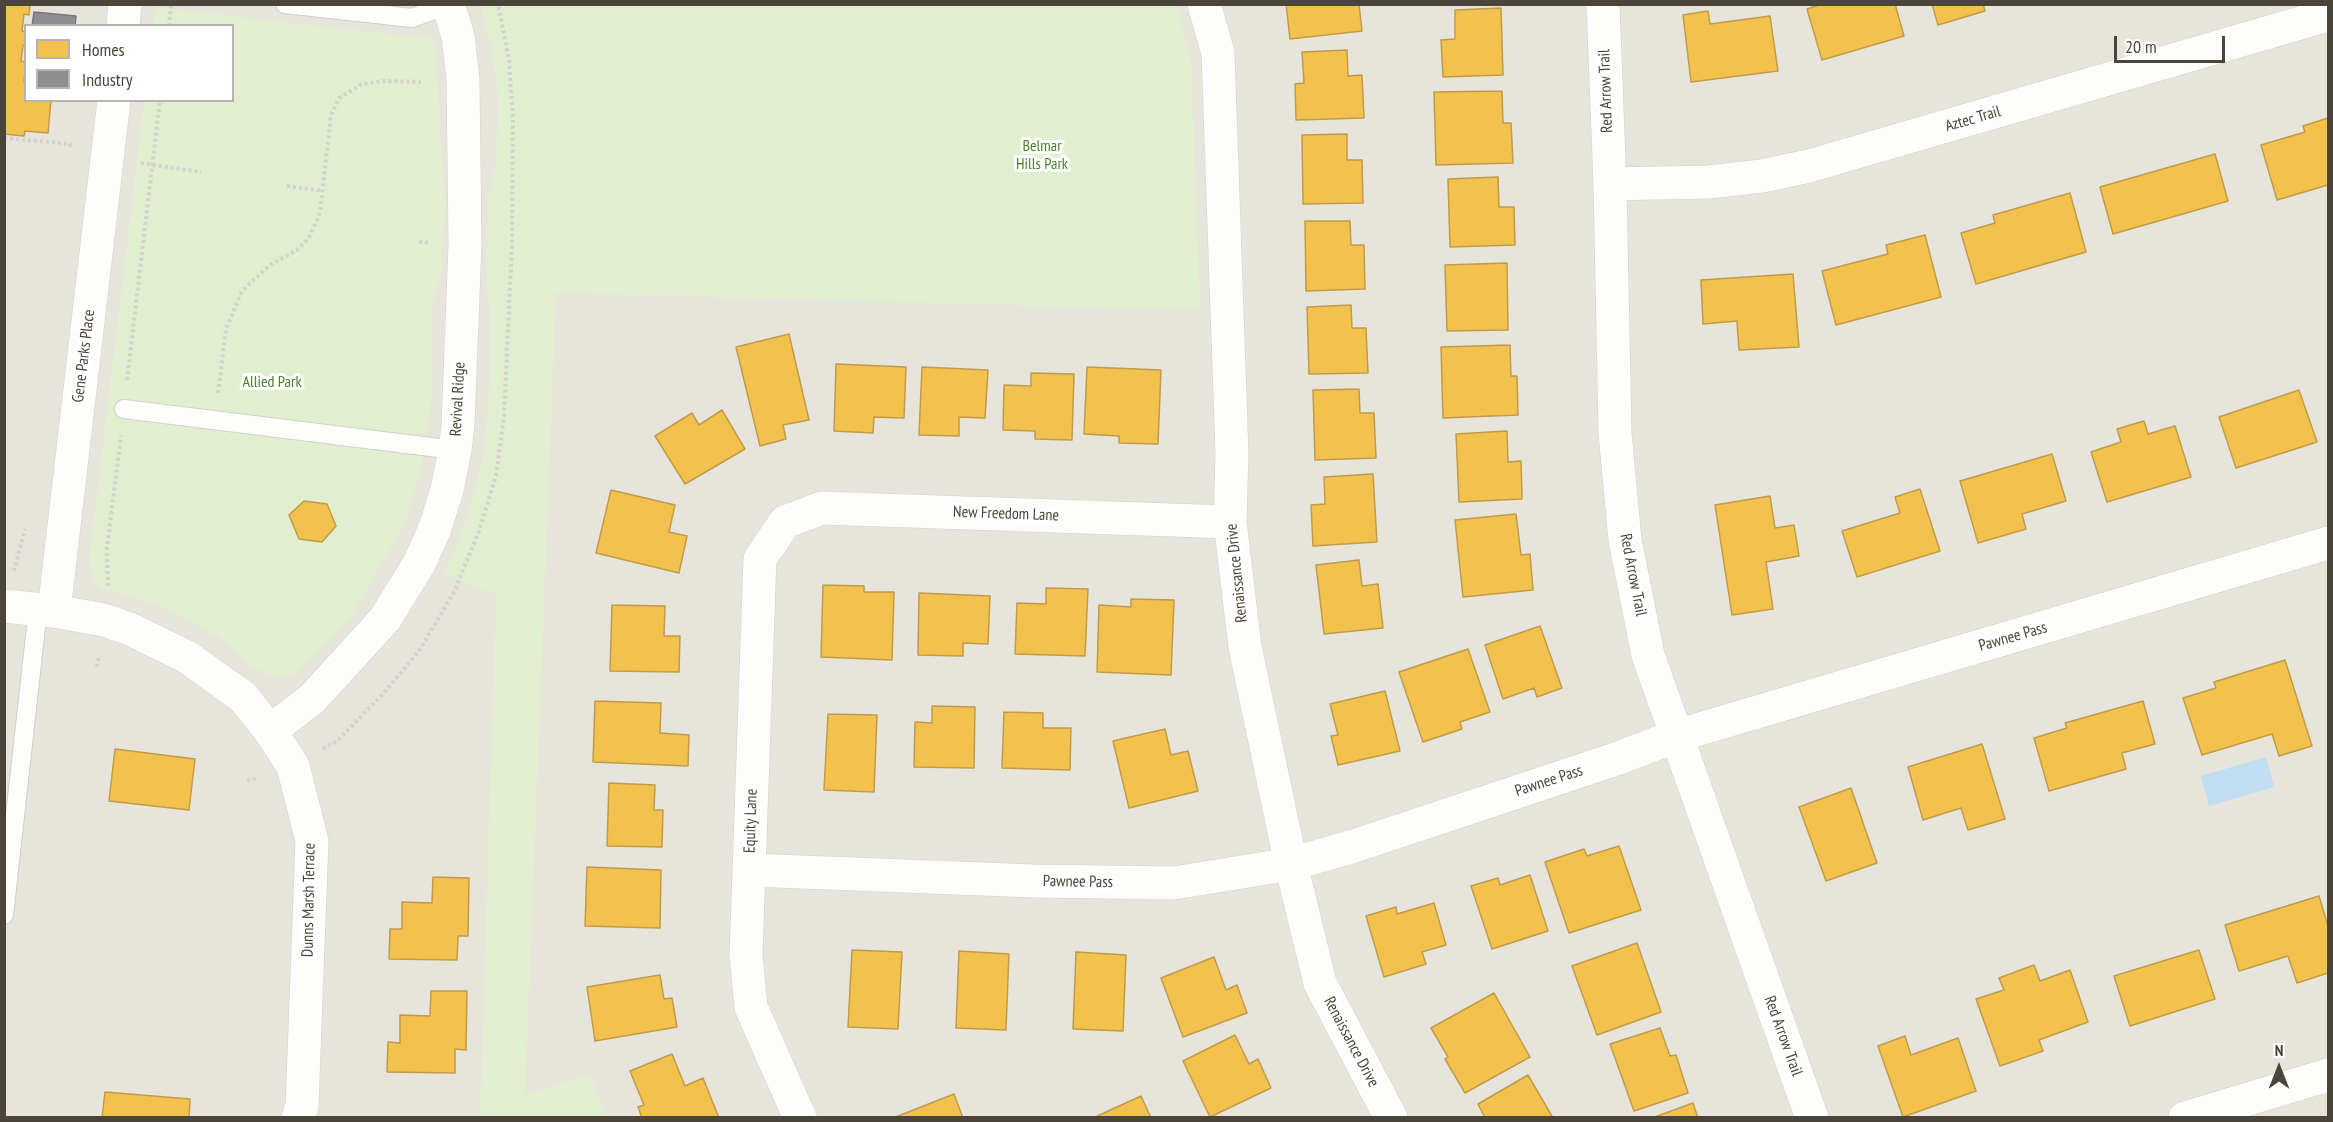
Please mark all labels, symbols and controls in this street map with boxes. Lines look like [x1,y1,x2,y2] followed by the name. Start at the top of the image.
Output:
[24,24,234,102] legend
[2117,24,2228,62] scale bar
[2125,35,2157,58] text: 20 m
[82,38,125,61] text: Homes
[1595,49,1617,133] street label: Red Arrow Trail
[82,68,132,91] text: Industry
[1943,102,2003,136] street label: Aztec Trail
[1016,136,1068,174] park label: Belmar Hills Park
[69,308,99,404] street label: Gene Parks Place
[446,361,470,437] street label: Revival Ridge
[242,372,302,392] park label: Allied Park
[953,503,1059,525] street label: New Freedom Lane
[1222,523,1252,623] street label: Renaissance Drive
[1616,532,1650,618] street label: Red Arrow Trail
[1977,618,2049,656] street label: Pawnee Pass
[1513,761,1585,801] street label: Pawnee Pass
[740,789,762,853] street label: Equity Lane
[298,843,320,957] street label: Dunns Marsh Terrace
[1043,872,1113,892] street label: Pawnee Pass
[1760,993,1806,1079] street label: Red Arrow Trail
[1319,994,1383,1090] street label: Renaissance Drive
[2249,1038,2309,1098] north arrow
[2275,1040,2283,1060] text: N

